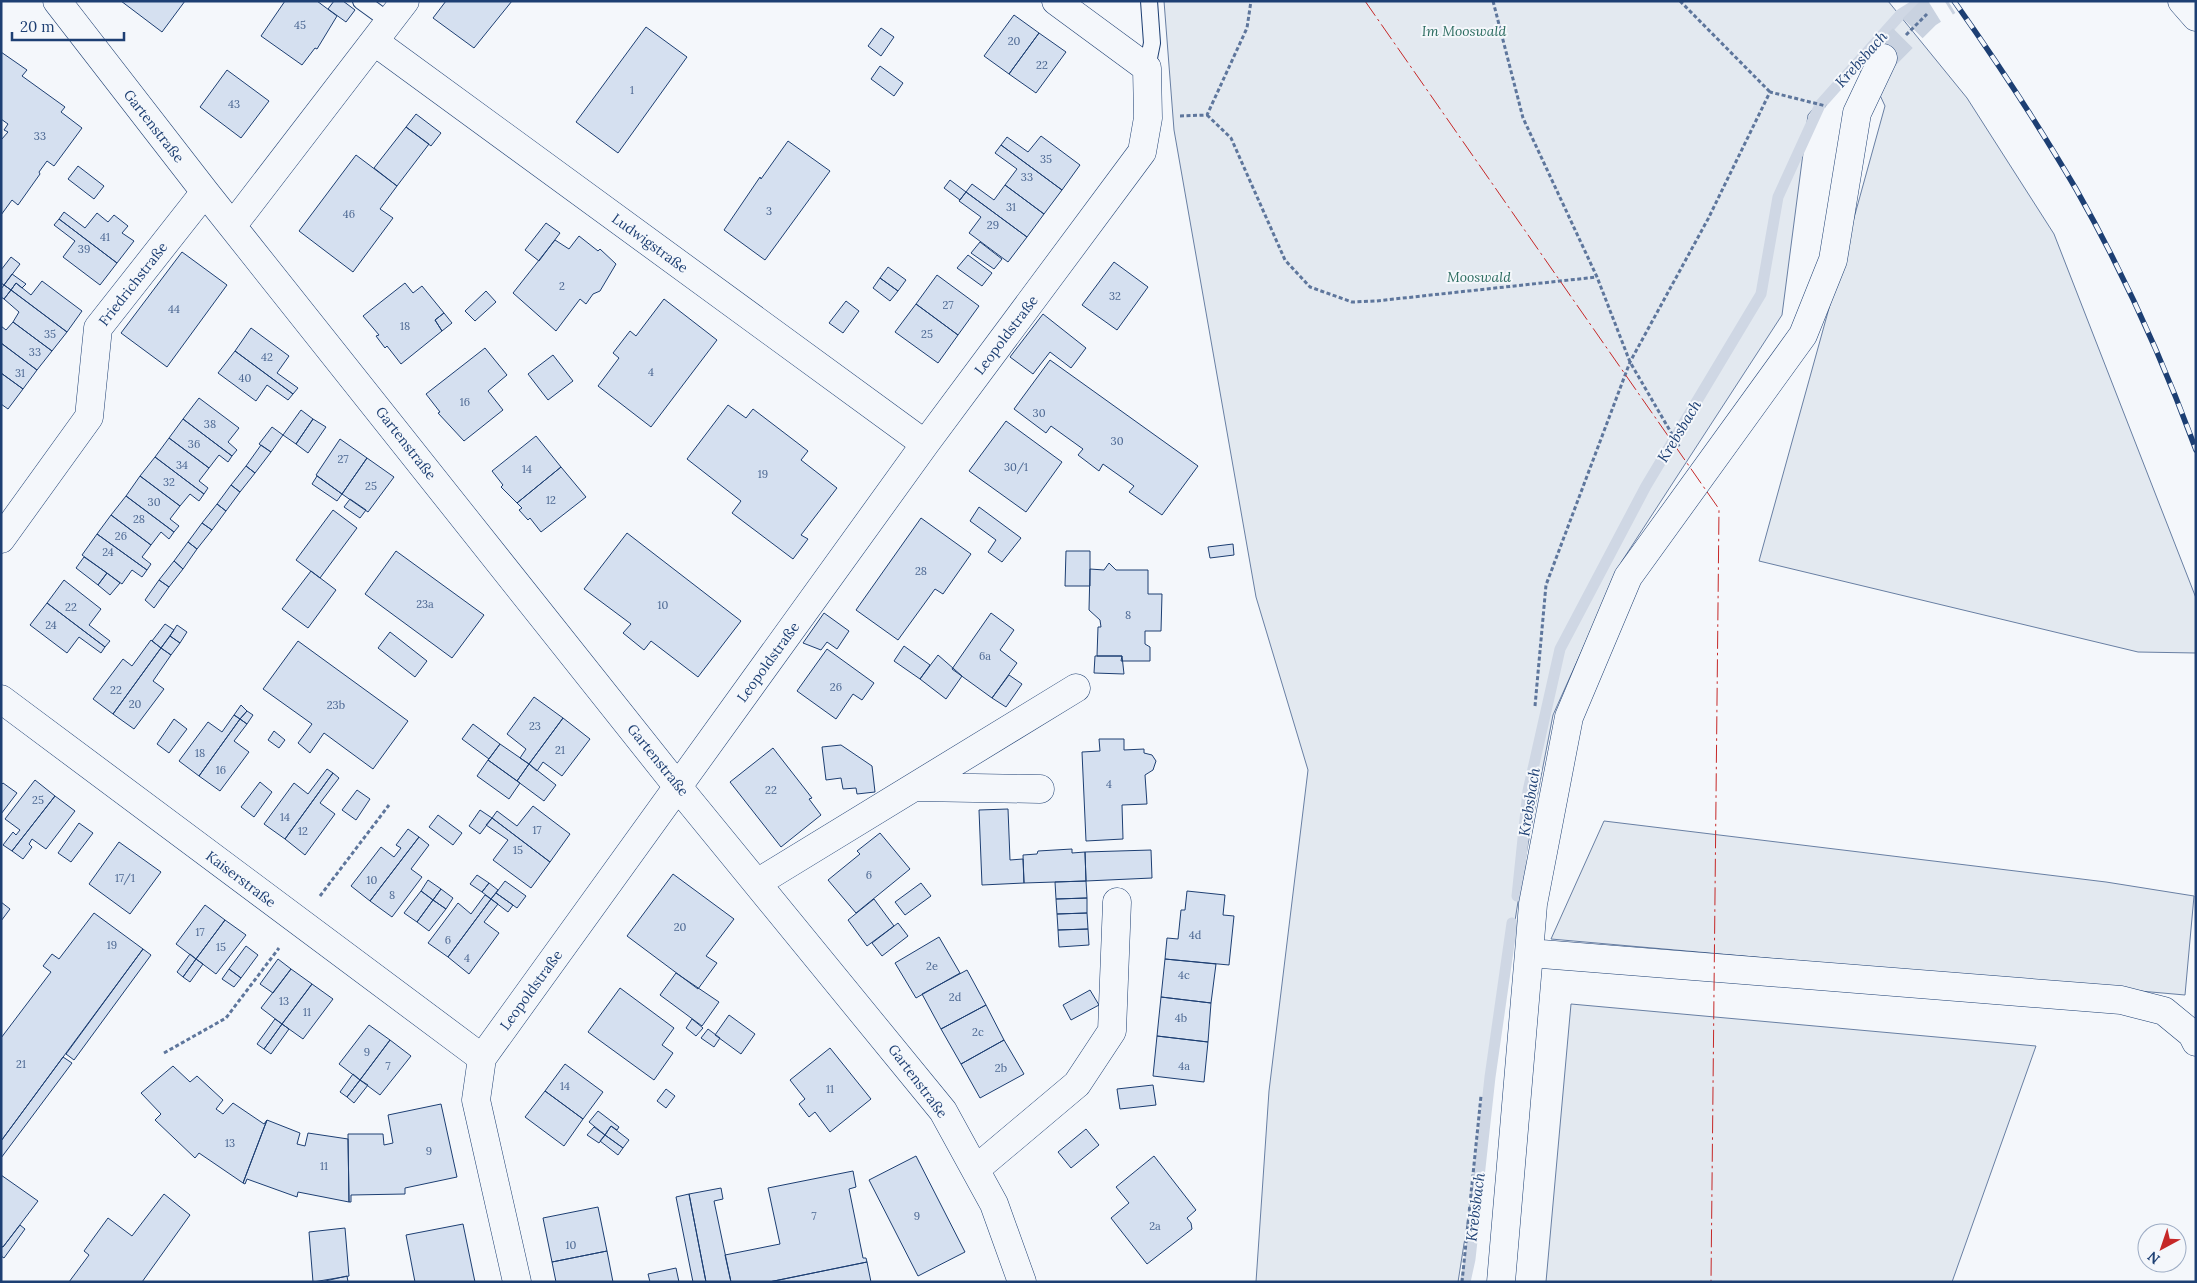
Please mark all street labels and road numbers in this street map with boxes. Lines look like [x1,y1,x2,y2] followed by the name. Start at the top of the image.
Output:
[120,86,188,166] street label: Gartenstraße
[608,209,692,277] street label: Ludwigstraße
[95,238,172,330] street label: Friedrichstraße
[970,291,1042,378] street label: Leopoldstraße
[372,403,440,483] street label: Gartenstraße
[733,618,803,706] street label: Leopoldstraße
[623,720,693,800] street label: Gartenstraße
[202,847,280,911] street label: Kaiserstraße
[496,946,566,1034] street label: Leopoldstraße
[884,1041,952,1122] street label: Gartenstraße

